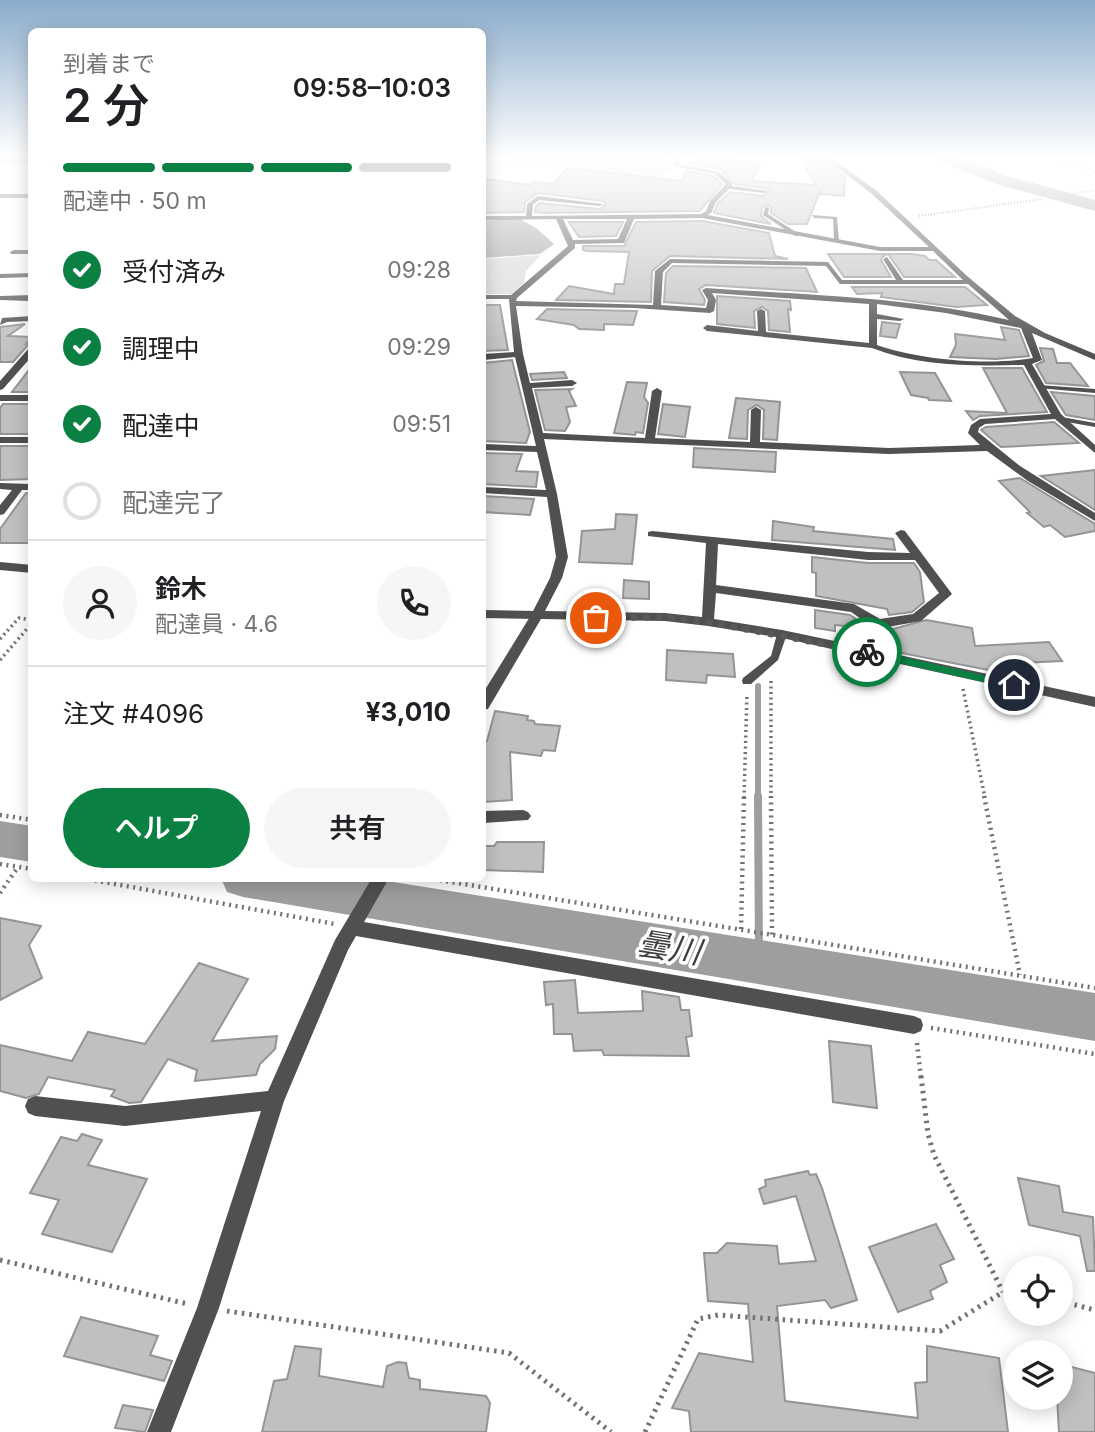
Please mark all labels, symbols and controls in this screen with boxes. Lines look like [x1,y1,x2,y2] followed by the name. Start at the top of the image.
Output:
[63,50,155,78] text: 到着まで
[293,72,451,103] text: 09:58–10:03
[63,77,149,133] text: 2 分
[63,187,207,215] text: 配達中 · 50 m
[63,251,101,289] icon: check
[122,256,226,287] text: 受付済み
[387,256,451,284] text: 09:28
[63,328,101,366] icon: check
[122,333,200,364] text: 調理中
[387,333,451,361] text: 09:29
[63,405,101,443] icon: check
[122,410,200,441] text: 配達中
[392,410,451,438] text: 09:51
[122,487,226,518] text: 配達完了
[63,566,137,640] button: person
[377,566,451,640] button: phone
[155,573,207,604] text: 鈴木
[566,588,626,648] pin
[577,599,615,637] icon: bag
[155,610,278,638] text: 配達員 · 4.6
[832,617,902,687] courier
[848,633,886,671] icon: bike
[984,655,1044,715] pin
[995,666,1033,704] icon: home
[366,696,451,727] text: ¥3,010
[63,698,204,729] text: 注文 #4096
[63,788,250,868] button: ヘルプ
[264,788,451,868] button: 共有
[634,923,707,972] water label: 曇川
[1003,1256,1073,1410] map controls
[1003,1256,1073,1326] button: locate
[1003,1340,1073,1410] button: layers

